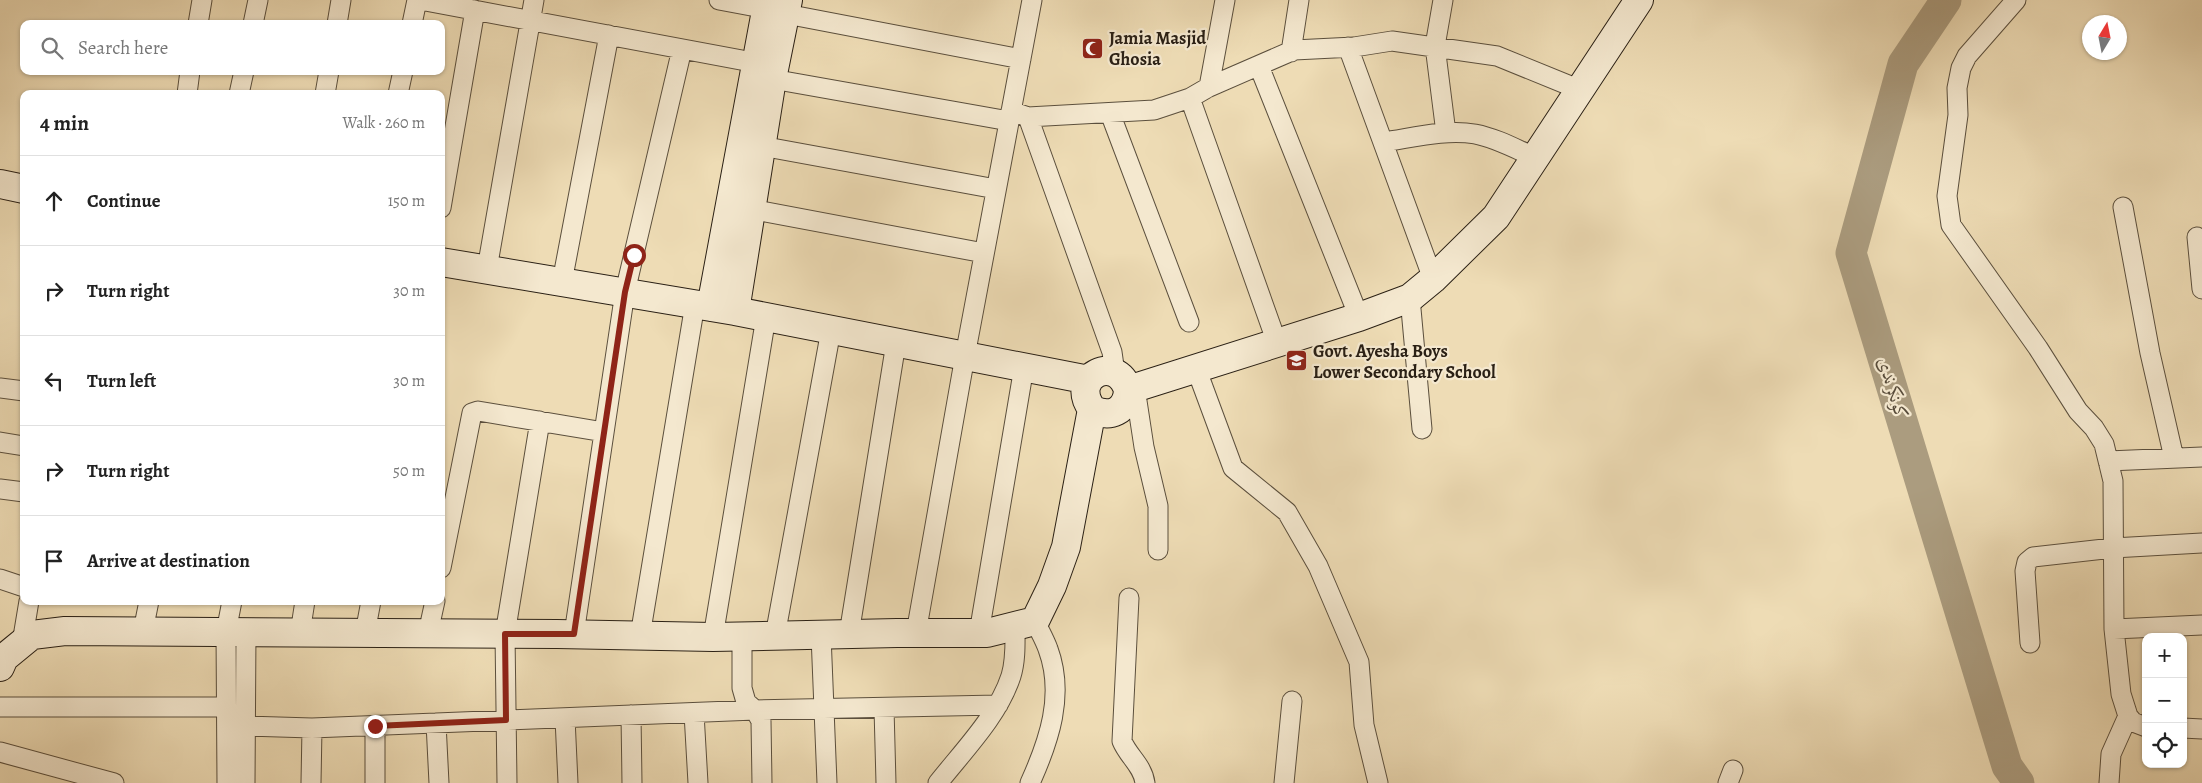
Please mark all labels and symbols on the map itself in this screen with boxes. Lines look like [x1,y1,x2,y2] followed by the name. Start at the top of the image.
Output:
[2082,15,2127,60] north arrow
[1109,26,1207,71] place label: Jamia Masjid Ghosia
[1081,36,1105,60] mosque icon: Jamia Masjid Ghosia
[623,244,646,267] route start
[1313,339,1496,384] place label: Govt. Ayesha Boys Lower Secondary School
[1285,349,1309,373] school or university icon: Govt. Ayesha Boys Lower Secondary School
[1871,354,1915,424] water label: کونکر ندی
[364,715,387,738] route end

